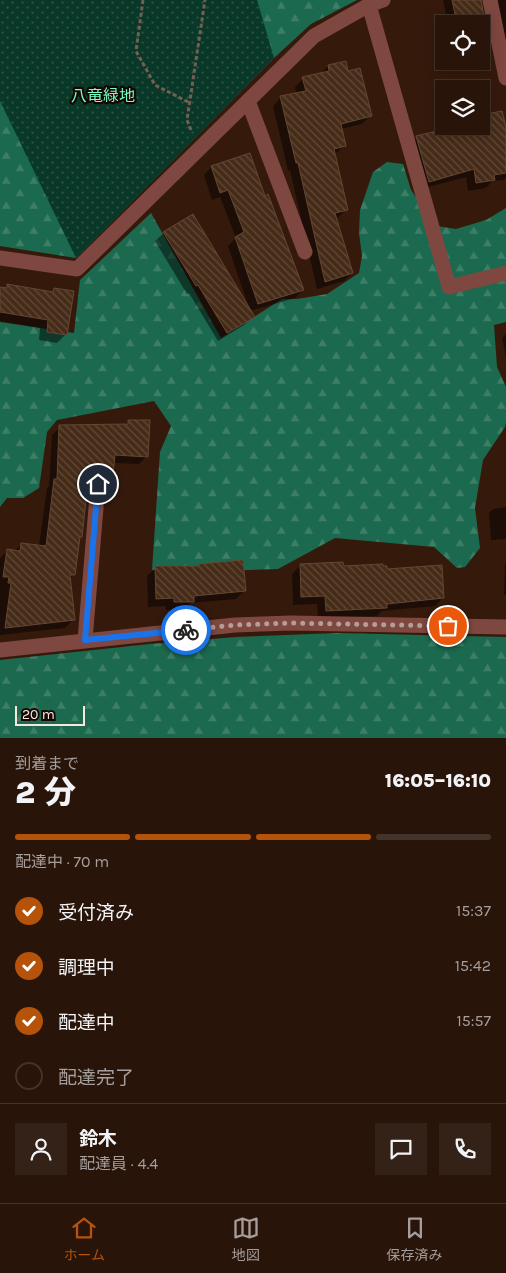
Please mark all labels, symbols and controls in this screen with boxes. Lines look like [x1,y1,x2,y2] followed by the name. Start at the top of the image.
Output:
[435,15,490,135] map controls
[435,15,490,70] button: locate
[435,80,490,135] button: layers
[71,86,135,105] park label: 八竜緑地
[77,463,119,505] pin
[84,470,112,498] icon: home
[161,605,211,655] courier
[427,605,469,647] pin
[434,612,462,640] icon: bag
[172,616,200,644] icon: bike
[15,703,85,726] scale bar
[22,706,55,723] text: 20 m
[15,754,79,773] text: 到着まで
[385,770,491,792] text: 16:05–16:10
[15,774,76,811] text: 2 分
[15,852,109,871] text: 配達中 · 70 m
[15,897,43,925] icon: check
[456,901,491,920] text: 15:37
[58,902,134,924] text: 受付済み
[15,952,43,980] icon: check
[455,956,491,975] text: 15:42
[58,957,115,979] text: 調理中
[15,1007,43,1035] icon: check
[456,1011,491,1030] text: 15:57
[58,1012,115,1034] text: 配達中
[58,1067,134,1089] text: 配達完了
[15,1123,67,1175] button: person
[375,1123,427,1175] button: chat
[439,1123,491,1175] button: phone
[79,1128,117,1150] text: 鈴木
[79,1154,158,1173] text: 配達員 · 4.4
[63,1214,105,1264] tab: ホーム
[232,1214,260,1264] tab: 地図
[387,1214,443,1264] tab: 保存済み

